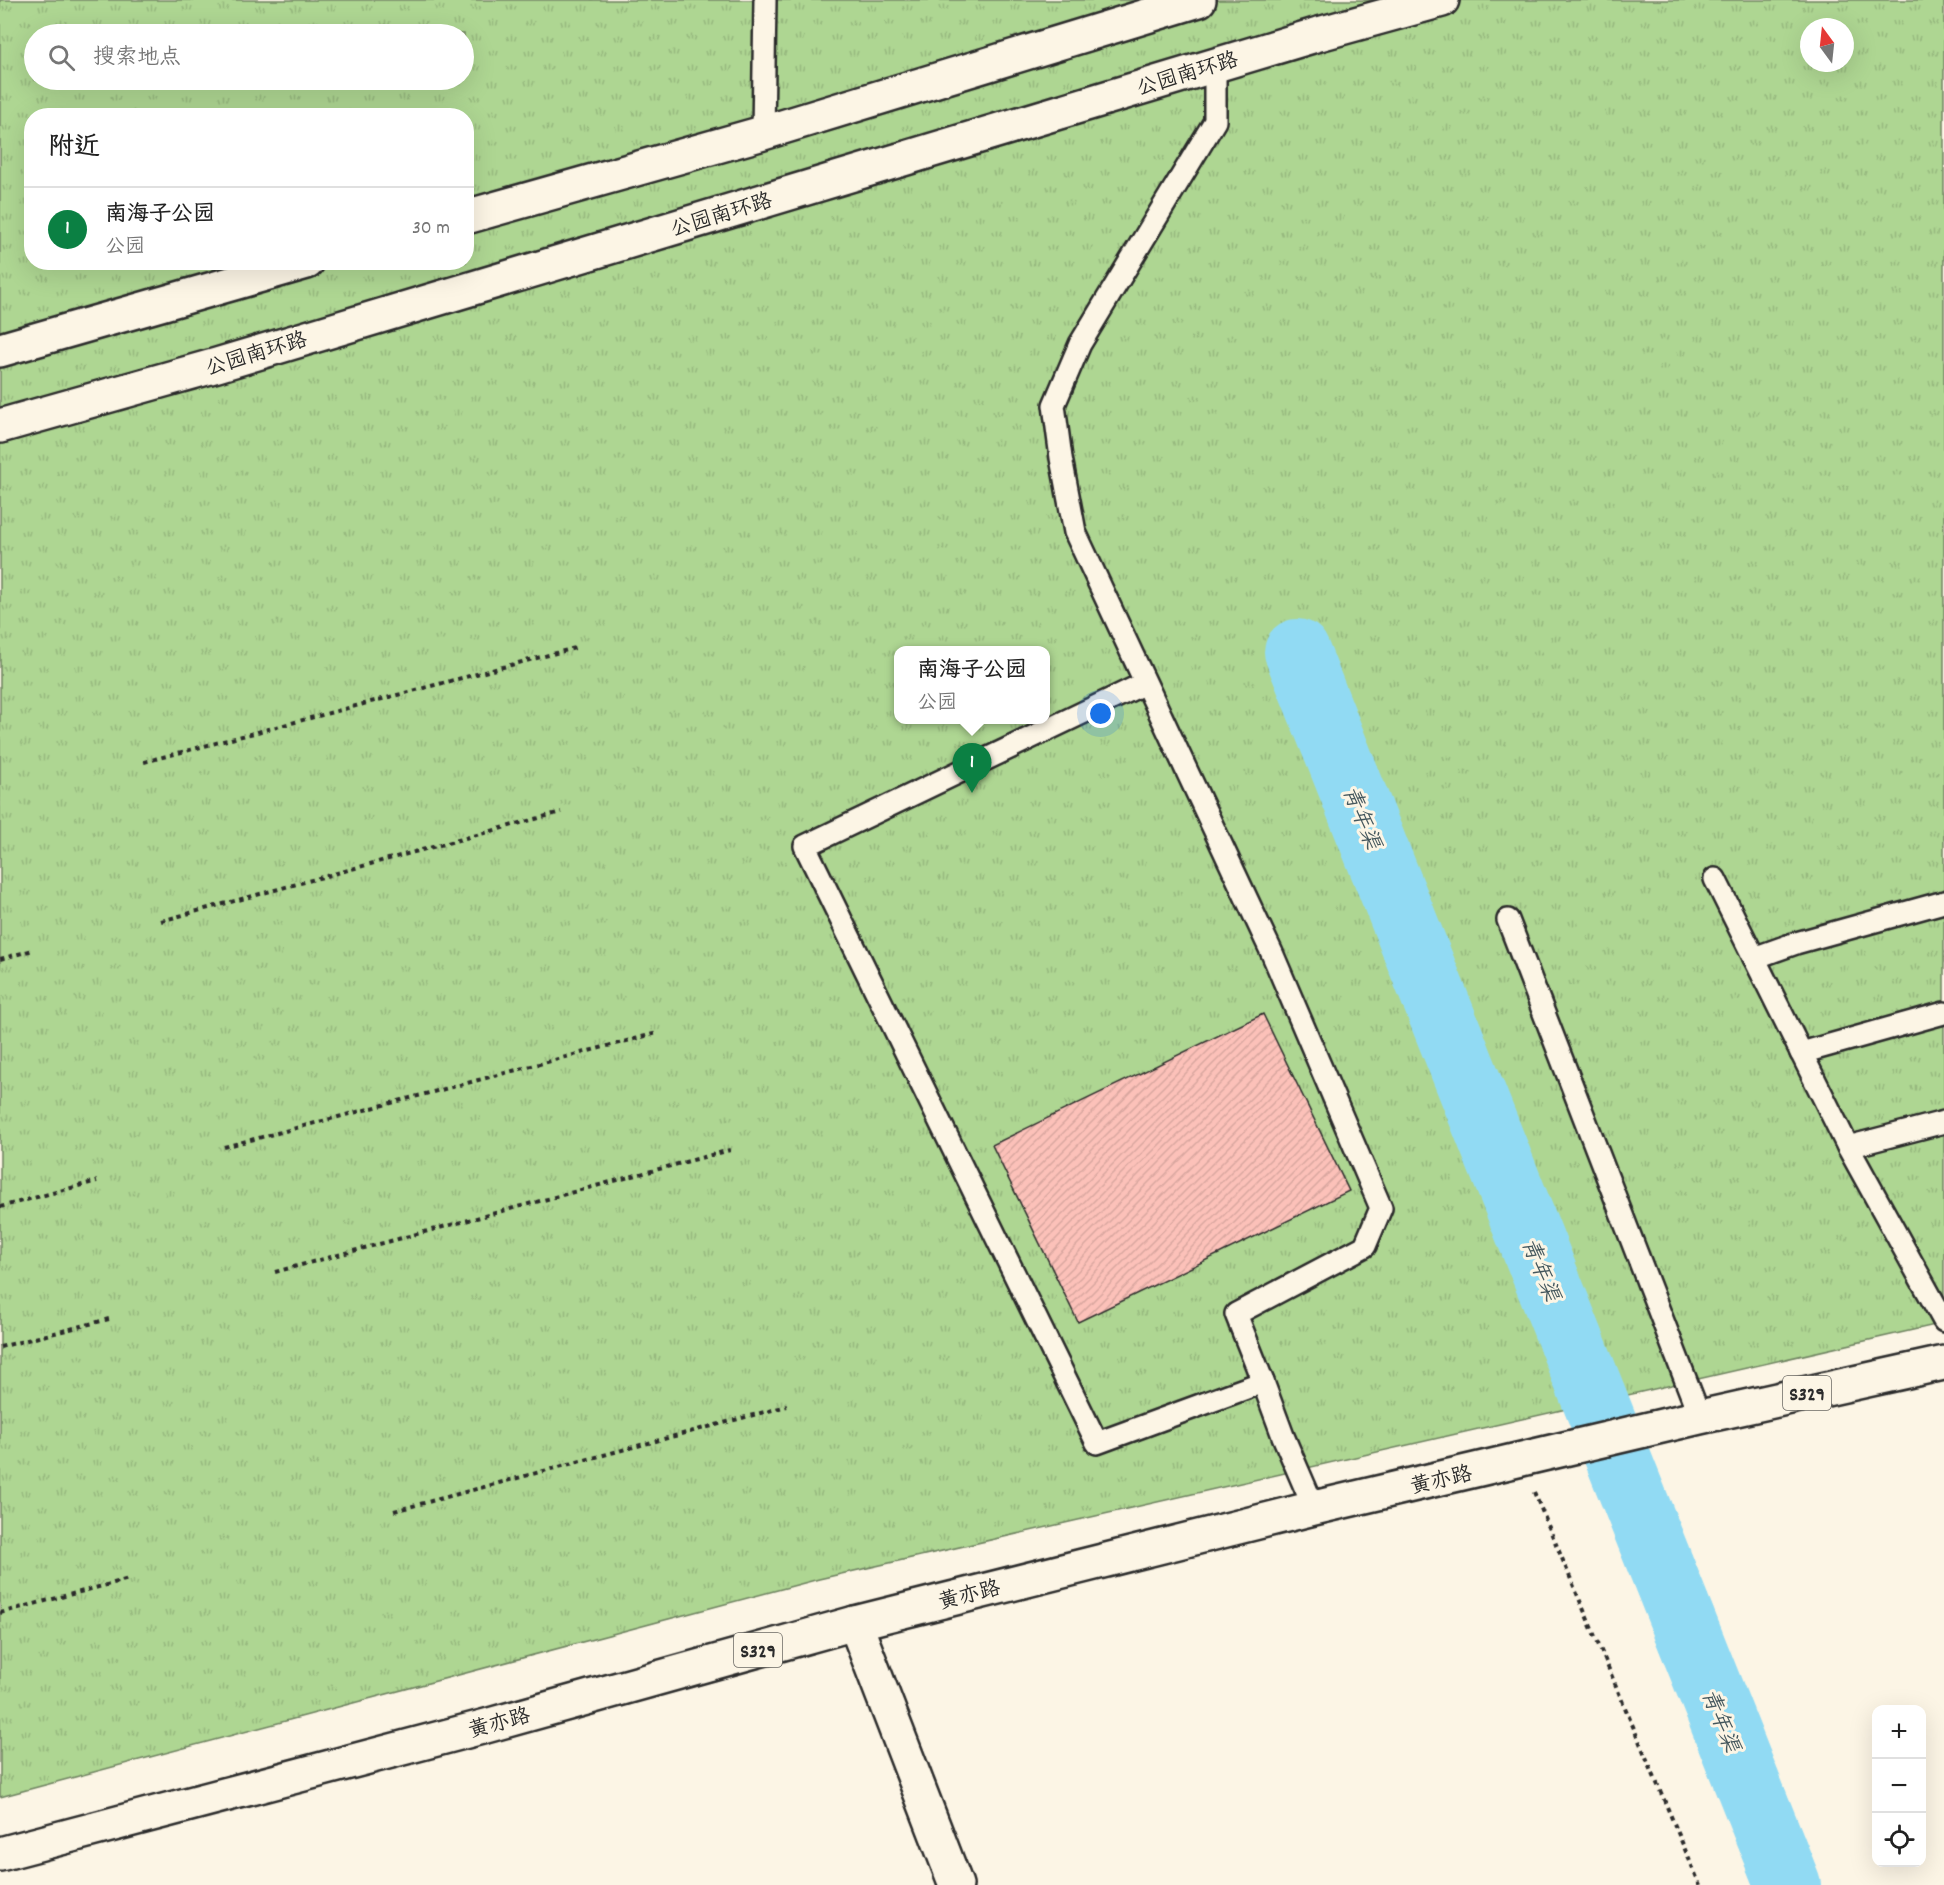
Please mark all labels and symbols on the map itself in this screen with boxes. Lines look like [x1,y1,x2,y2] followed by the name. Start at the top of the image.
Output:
[1800,18,1854,72] north arrow
[1133,46,1242,106] street label: 公园南环路
[667,187,776,247] street label: 公园南环路
[202,326,311,386] street label: 公园南环路
[1086,699,1115,728] your location
[952,744,992,793] pin: 1
[1333,782,1387,857] water label: 青年渠
[1512,1234,1566,1309] water label: 青年渠
[1783,1376,1831,1410] road number: S329
[1408,1460,1476,1504] street label: 黄亦路
[936,1575,1004,1619] street label: 黄亦路
[734,1633,782,1667] road number: S329
[1692,1685,1746,1760] water label: 青年渠
[465,1702,534,1748] street label: 黄亦路

